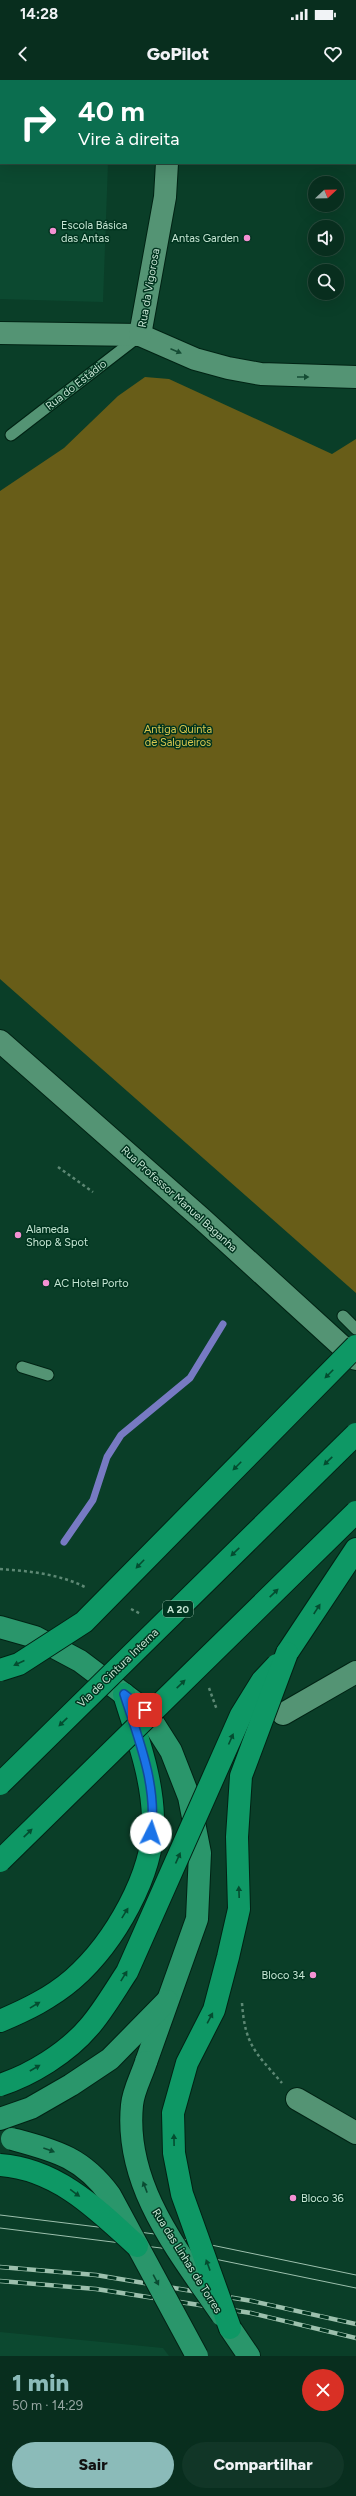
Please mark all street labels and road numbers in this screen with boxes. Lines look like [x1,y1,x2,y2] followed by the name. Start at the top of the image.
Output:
[136,247,162,329] street label: Rua da Vigorosa
[43,357,109,413] street label: Rua do Estádio
[118,1143,240,1255] street label: Rua Professor Manuel Baganha
[163,1601,193,1617] road number: A 20
[75,1626,161,1710] street label: Via de Cintura Interna
[149,2206,225,2316] street label: Rua das Linhas de Torres

